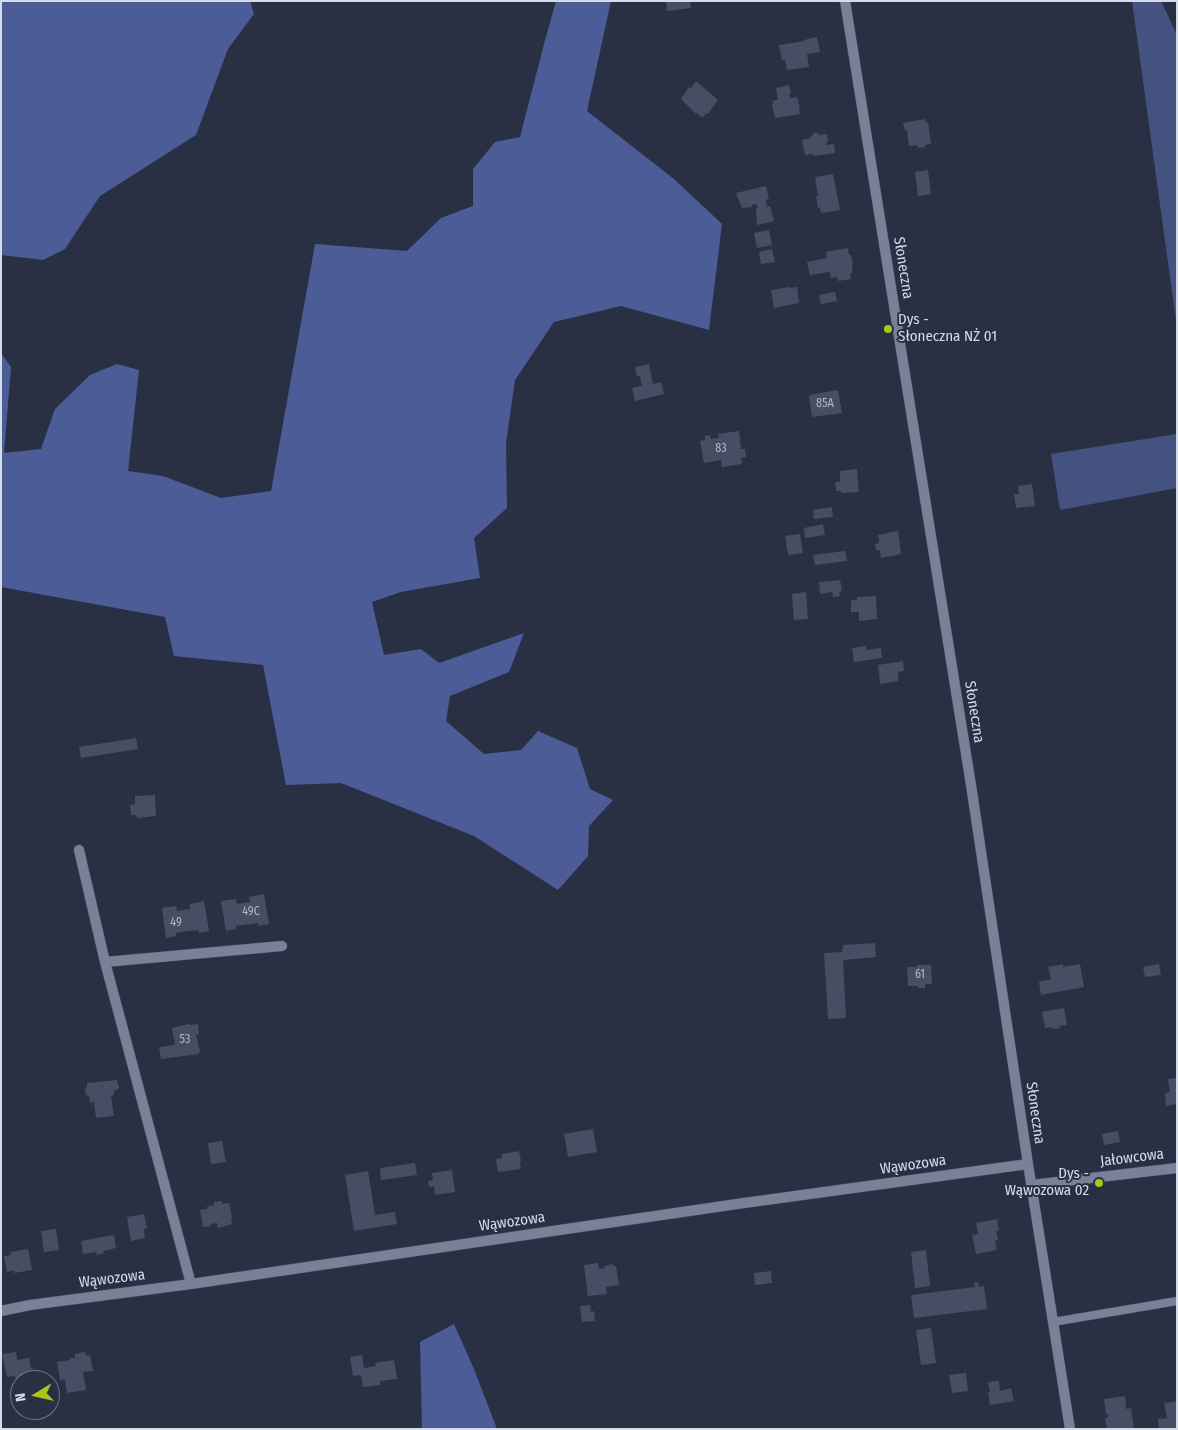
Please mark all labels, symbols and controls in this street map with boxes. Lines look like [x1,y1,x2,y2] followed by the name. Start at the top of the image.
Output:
[889,236,917,300] street label: Słoneczna
[898,311,997,346] place label: Dys - Słoneczna NŻ 01
[882,323,894,335] marker: Dys - Słoneczna NŻ 01
[816,397,834,411] house number: 85A
[715,442,727,456] house number: 83
[960,680,988,744] street label: Słoneczna
[242,905,260,919] house number: 49C
[170,916,182,930] house number: 49
[915,968,925,982] house number: 61
[180,1033,190,1047] house number: 53
[1022,1081,1048,1145] street label: Słoneczna
[1099,1145,1165,1171] street label: Jałowcowa
[879,1151,947,1179] street label: Wąwozowa
[1005,1165,1089,1200] place label: Dys - Wąwozowa 02
[1093,1177,1105,1189] marker: Dys - Wąwozowa 02
[478,1208,546,1236] street label: Wąwozowa
[78,1266,146,1292] street label: Wąwozowa
[10,1370,60,1420] north arrow
[12,1392,30,1403] text: N

